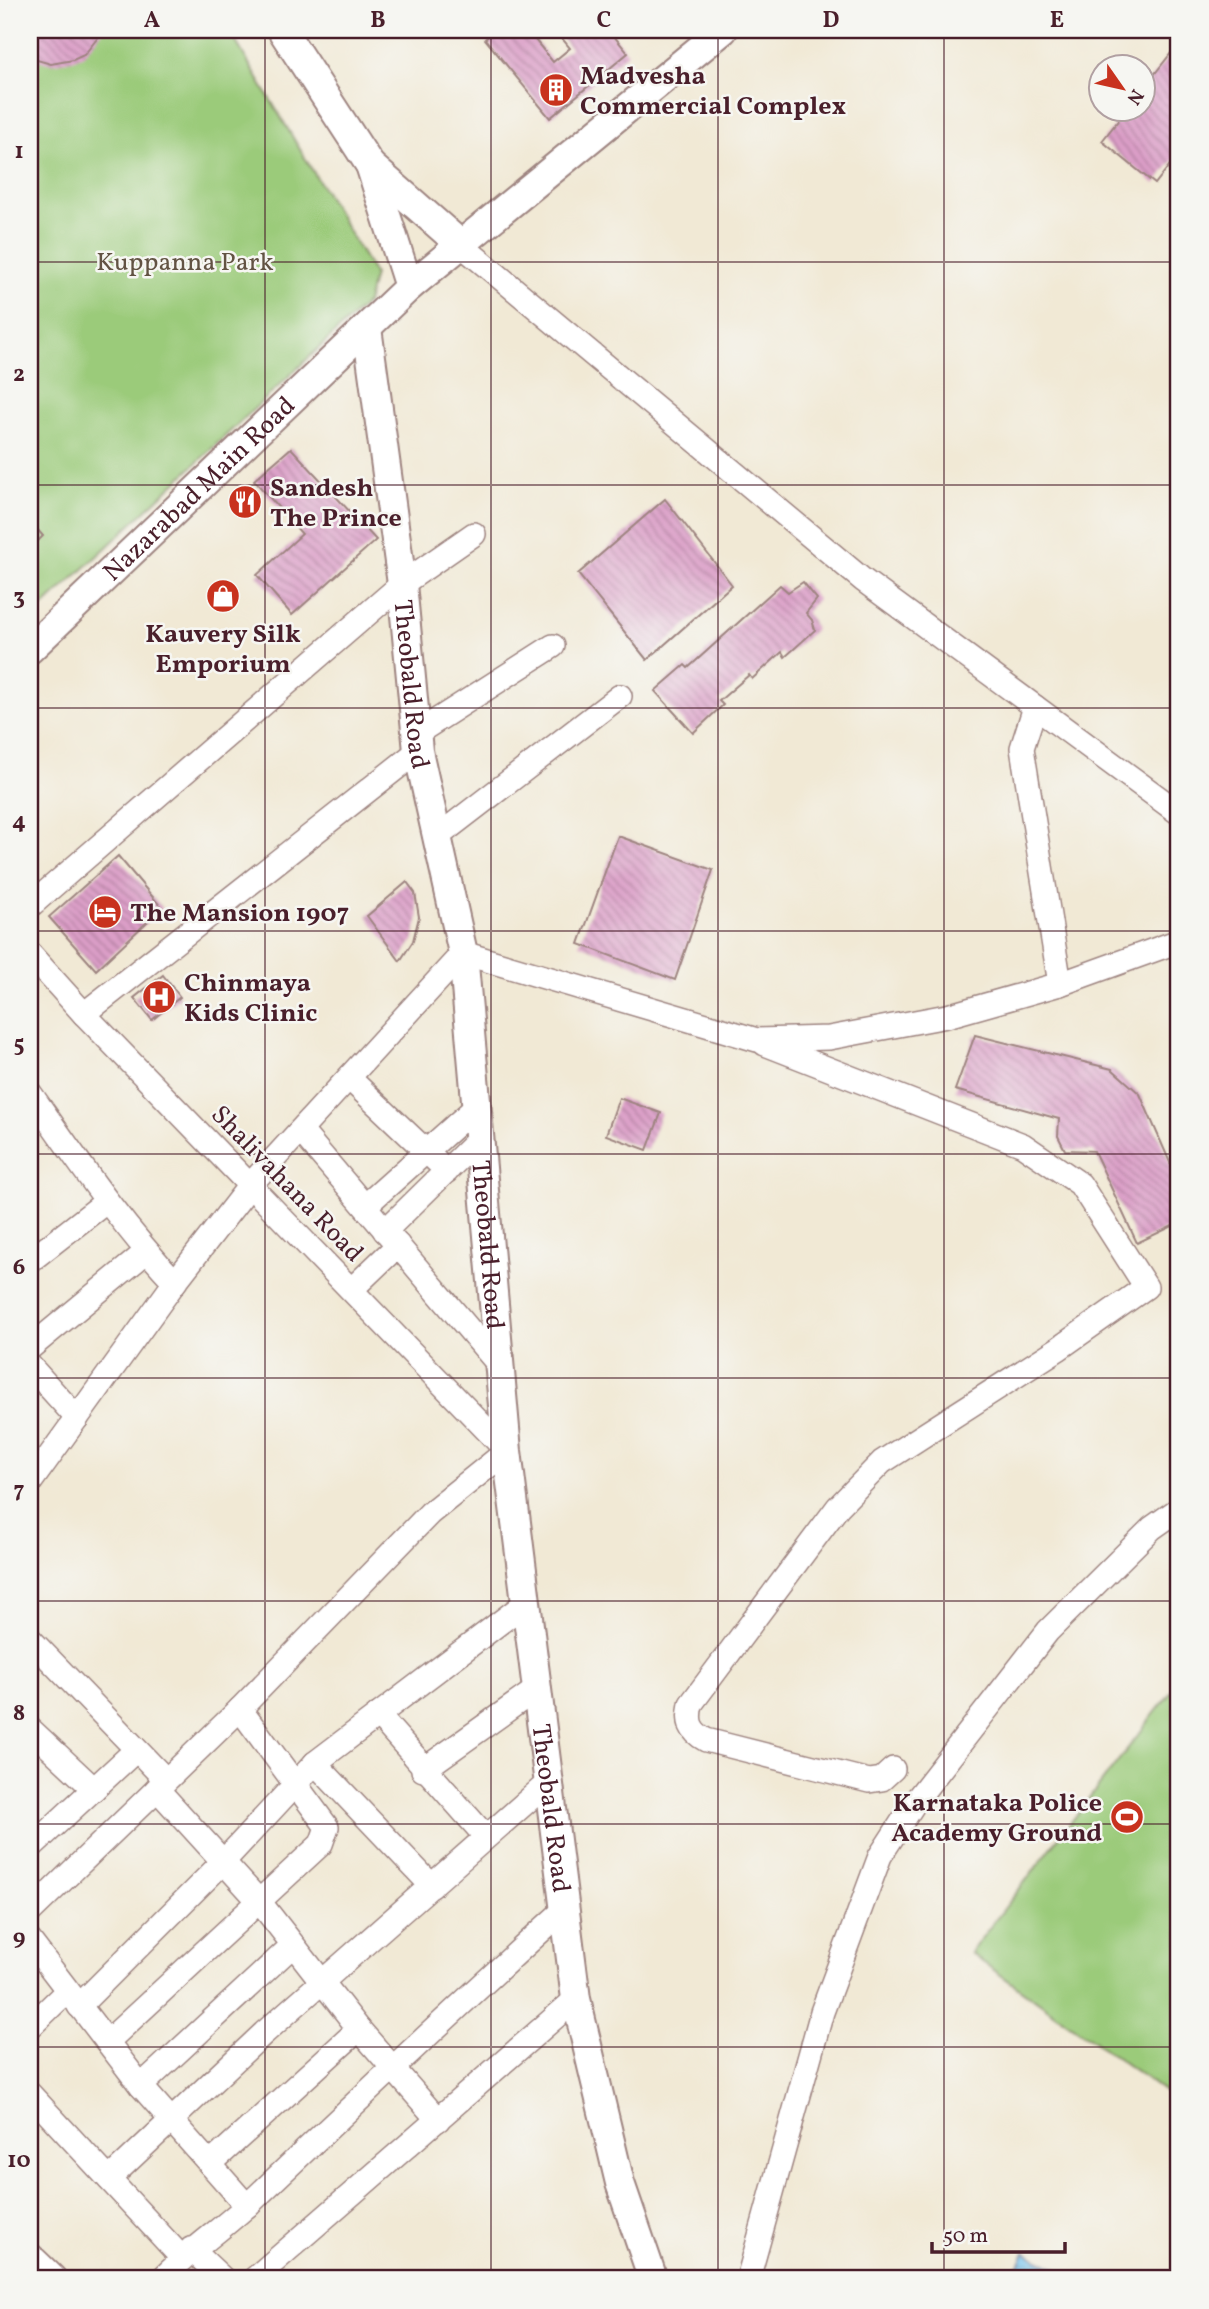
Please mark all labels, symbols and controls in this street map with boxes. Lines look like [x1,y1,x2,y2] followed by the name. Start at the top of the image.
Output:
[144,5,160,37] text: A
[370,5,386,37] text: B
[597,5,611,37] text: C
[823,5,840,37] text: D
[1050,5,1064,37] text: E
[1086,52,1156,122] north arrow
[580,59,847,125] place label: Madvesha Commercial Complex
[537,71,575,109] building icon: Madvesha Commercial Complex
[1120,83,1149,110] text: N
[14,136,24,168] text: 1
[96,245,274,281] park label: Kuppanna Park
[13,359,25,391] text: 2
[96,389,304,590] street label: Nazarabad Main Road
[270,471,402,537] place label: Sandesh The Prince
[226,483,264,521] restaurant icon: Sandesh The Prince
[204,577,242,615] shop icon: Kauvery Silk Emporium
[13,582,25,614] text: 3
[384,598,437,773] street label: Theobald Road
[145,617,301,683] place label: Kauvery Silk Emporium
[12,806,26,838] text: 4
[86,893,124,931] hotel icon: The Mansion 1907
[130,896,349,932] place label: The Mansion 1907
[184,966,317,1032] place label: Chinmaya Kids Clinic
[140,978,178,1016] hospital icon: Chinmaya Kids Clinic
[13,1029,25,1061] text: 5
[202,1098,371,1271] street label: Shalivahana Road
[461,1159,512,1331] street label: Theobald Road
[13,1252,25,1284] text: 6
[14,1475,25,1507] text: 7
[13,1698,25,1730] text: 8
[522,1722,578,1895] street label: Theobald Road
[891,1786,1102,1852] place label: Karnataka Police Academy Ground
[1108,1798,1146,1836] sports icon: Karnataka Police Academy Ground
[13,1922,25,1954] text: 9
[7,2145,31,2177] text: 10
[932,2211,1066,2255] scale bar
[943,2222,988,2251] text: 50 m

